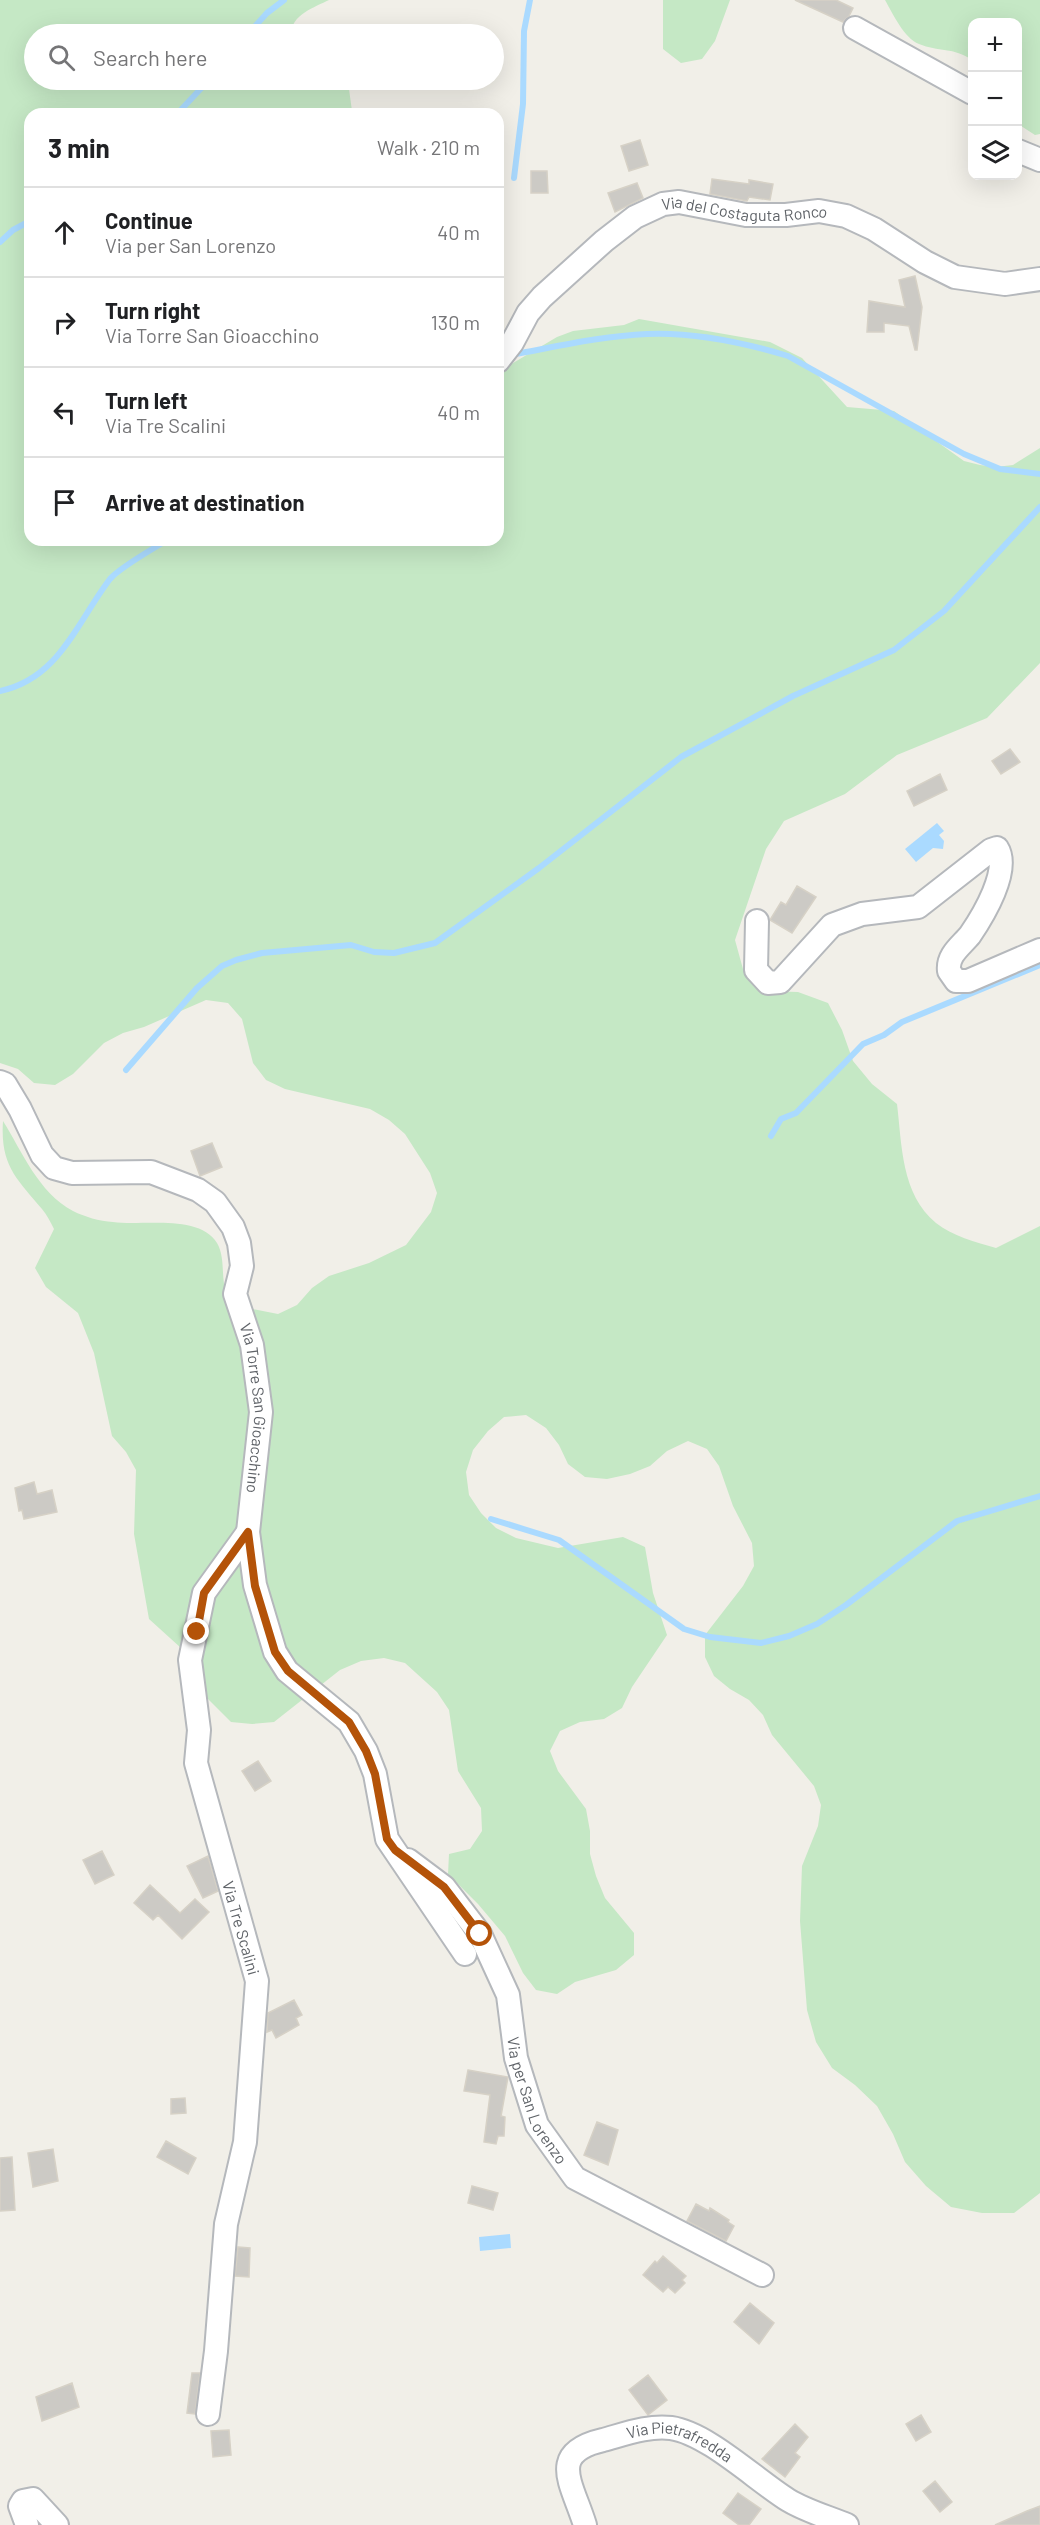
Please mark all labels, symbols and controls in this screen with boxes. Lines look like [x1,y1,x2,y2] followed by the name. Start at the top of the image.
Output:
[968,18,1022,180] map controls
[968,18,1022,72] button: +
[24,24,504,90] search box
[45,41,78,74] icon: search
[93,44,207,70] text: Search here
[968,72,1022,126] button: −
[968,126,1022,180] button: layers
[48,132,110,163] text: 3 min
[377,135,480,159] text: Walk · 210 m
[660,191,829,224] street label: Via del Costaguta Ronco
[105,207,193,233] text: Continue
[48,216,81,249] icon: ahead
[437,220,480,244] text: 40 m
[105,233,276,257] text: Via per San Lorenzo
[105,297,200,323] text: Turn right
[48,306,81,339] icon: right
[431,310,480,334] text: 130 m
[105,323,319,347] text: Via Torre San Gioacchino
[105,387,188,413] text: Turn left
[48,396,81,429] icon: left
[437,400,480,424] text: 40 m
[105,413,226,437] text: Via Tre Scalini
[48,486,81,519] icon: arrive
[105,489,304,515] text: Arrive at destination
[236,1320,271,1494] street label: Via Torre San Gioacchino
[183,1618,209,1644] route end
[219,1879,264,1977] street label: Via Tre Scalini
[466,1920,492,1946] route start
[504,2036,572,2167] street label: Via per San Lorenzo
[624,2417,737,2466] street label: Via Pietrafredda

